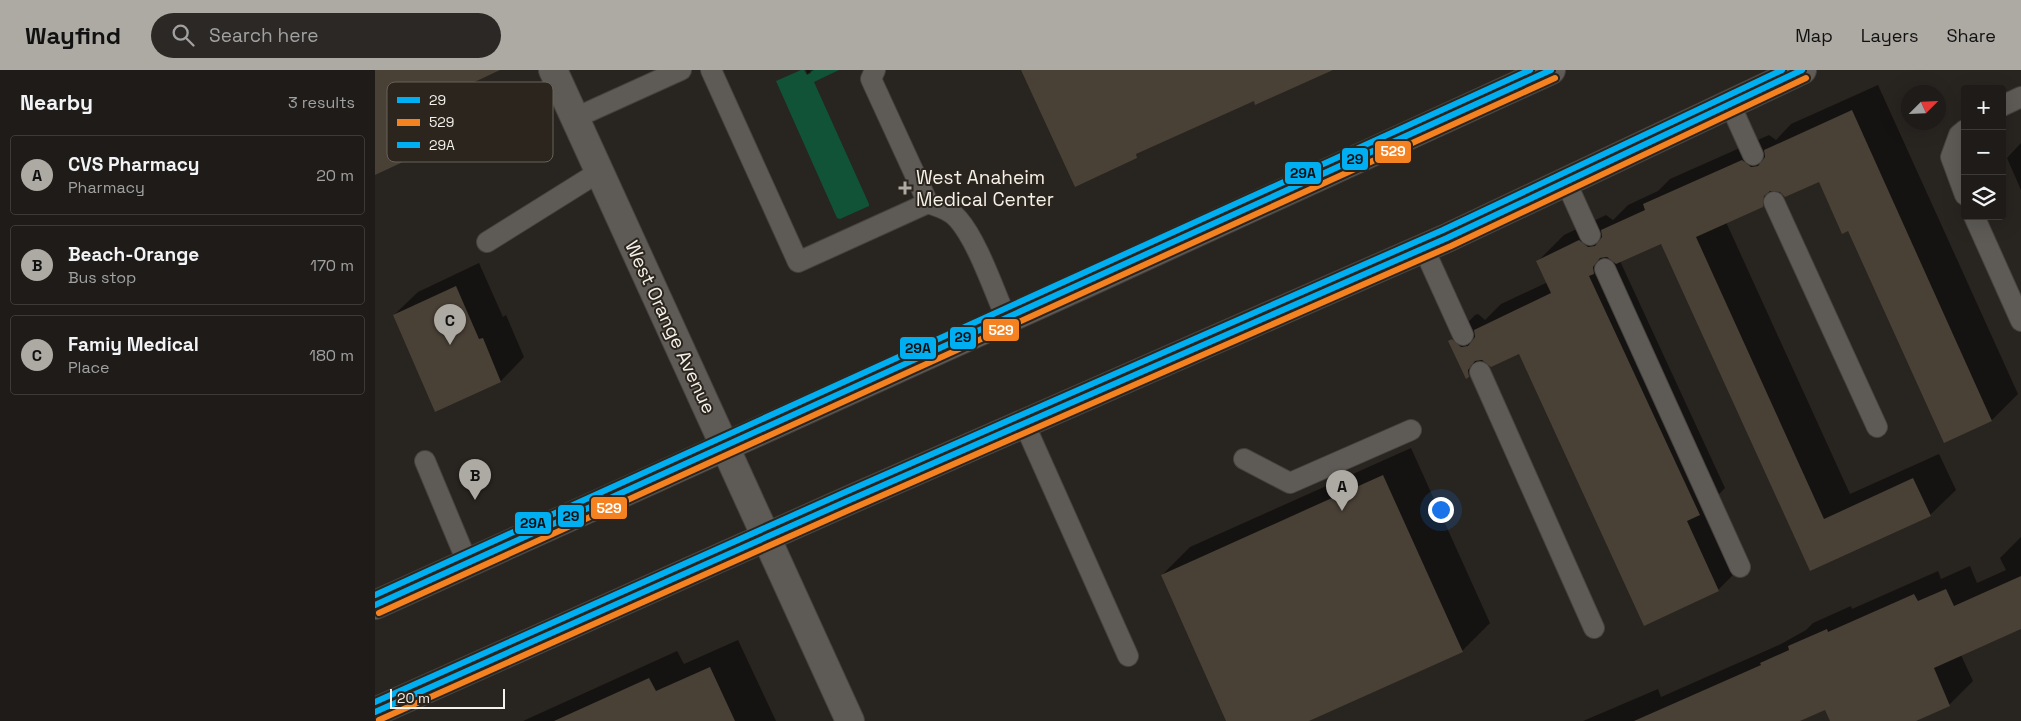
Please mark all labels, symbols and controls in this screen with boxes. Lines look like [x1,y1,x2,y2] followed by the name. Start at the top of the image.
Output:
[151,13,501,58] search box
[25,20,121,51] text: Wayfind
[169,21,197,49] icon: search
[209,23,319,48] text: Search here
[1795,24,1833,47] text: Map
[1861,24,1918,47] text: Layers
[1946,24,1996,47] text: Share
[387,82,553,162] legend
[1901,85,1946,130] north arrow
[1961,85,2006,220] map controls
[1961,85,2006,130] button: +
[20,89,93,116] text: Nearby
[429,91,446,109] text: 29
[288,92,355,113] text: 3 results
[429,113,454,131] text: 529
[1961,130,2006,175] button: −
[429,136,455,154] text: 29A
[1374,140,1412,164] line badge: 529
[1380,142,1406,160] text: 529
[1341,147,1369,171] line badge: 29
[1347,150,1363,168] text: 29
[68,152,200,177] text: CVS Pharmacy
[1284,161,1322,185] line badge: 29A
[1290,164,1316,182] text: 29A
[32,165,42,186] text: A
[316,165,354,186] text: 20 m
[916,165,1054,212] place label: West Anaheim Medical Center
[1961,175,2006,220] button: layers
[68,177,145,198] text: Pharmacy
[898,181,912,195] marker: West Anaheim Medical Center
[619,237,722,418] street label: West Orange Avenue
[68,242,199,267] text: Beach-Orange
[32,255,42,276] text: B
[310,255,354,276] text: 170 m
[68,267,136,288] text: Bus stop
[434,304,466,345] pin: C
[982,318,1020,342] line badge: 529
[988,321,1014,339] text: 529
[949,326,977,350] line badge: 29
[955,328,971,346] text: 29
[68,332,199,357] text: Famiy Medical
[899,336,937,360] line badge: 29A
[905,339,931,357] text: 29A
[32,345,42,366] text: C
[309,345,354,366] text: 180 m
[68,357,110,378] text: Place
[459,459,491,500] pin: B
[1326,470,1358,511] pin: A
[590,496,628,520] line badge: 529
[1428,497,1454,523] your location
[596,499,622,517] text: 529
[557,504,585,528] line badge: 29
[563,507,579,525] text: 29
[514,511,552,535] line badge: 29A
[520,514,546,532] text: 29A
[390,686,505,709] scale bar
[397,689,430,707] text: 20 m

